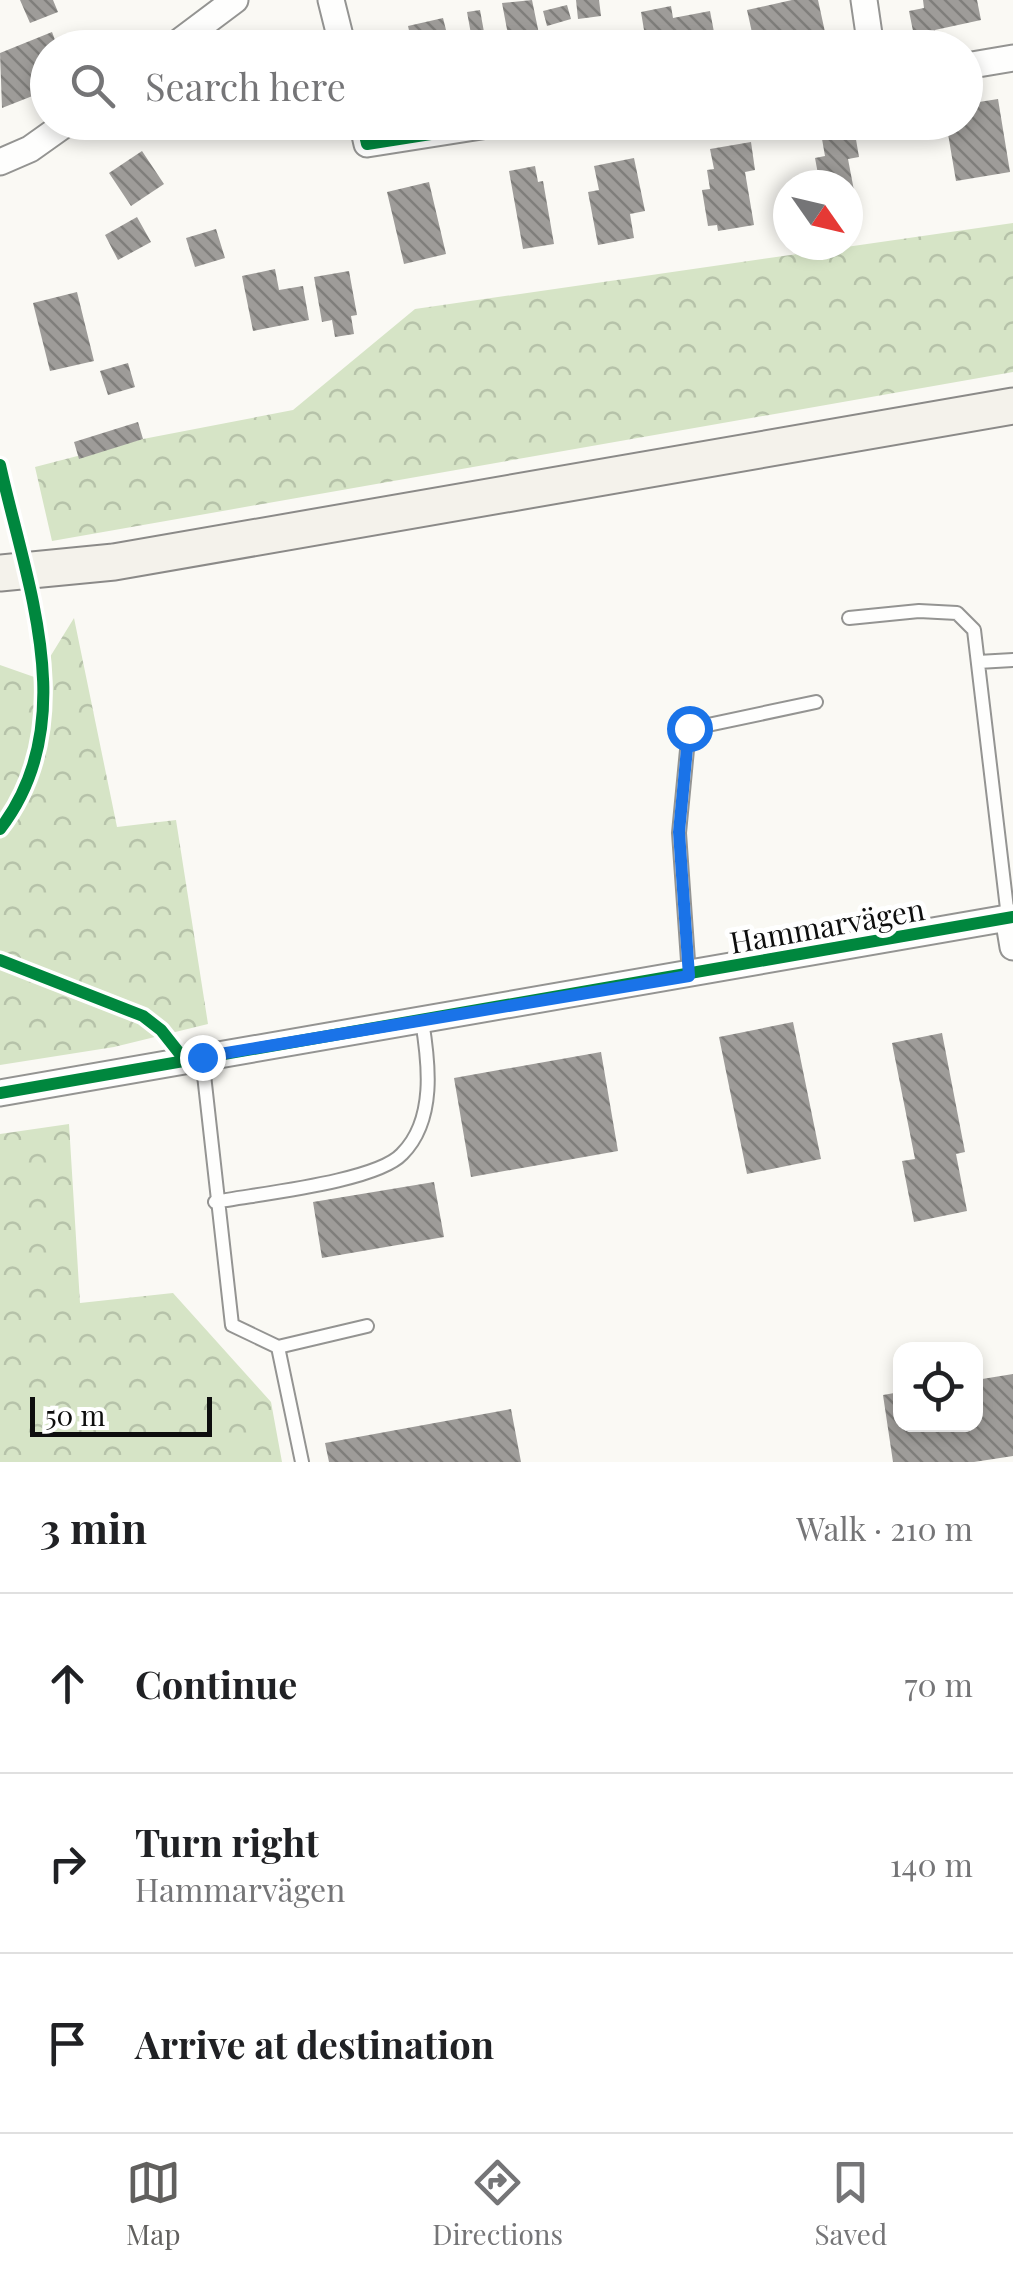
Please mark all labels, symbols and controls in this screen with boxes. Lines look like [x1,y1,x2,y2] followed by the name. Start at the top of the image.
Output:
[30,30,983,140] search box
[65,58,120,113] icon: search
[145,60,346,111] text: Search here
[773,170,863,260] north arrow
[667,706,713,752] route start
[726,888,928,962] street label: Hammarvägen
[180,1035,226,1081] route end
[893,1342,983,1432] map controls
[893,1342,983,1432] button: locate
[30,1392,212,1436] scale bar
[45,1396,105,1433] text: 50 m
[40,1499,147,1555] text: 3 min
[796,1506,973,1549] text: Walk · 210 m
[40,1656,95,1711] icon: ahead
[135,1658,297,1709] text: Continue
[904,1662,973,1705] text: 70 m
[135,1816,319,1867] text: Turn right
[40,1836,95,1891] icon: right
[890,1842,973,1885] text: 140 m
[135,1867,345,1910] text: Hammarvägen
[40,2016,95,2071] icon: arrive
[135,2018,494,2069] text: Arrive at destination
[126,2155,181,2252] tab: Map
[432,2155,563,2252] tab: Directions
[814,2155,887,2252] tab: Saved

